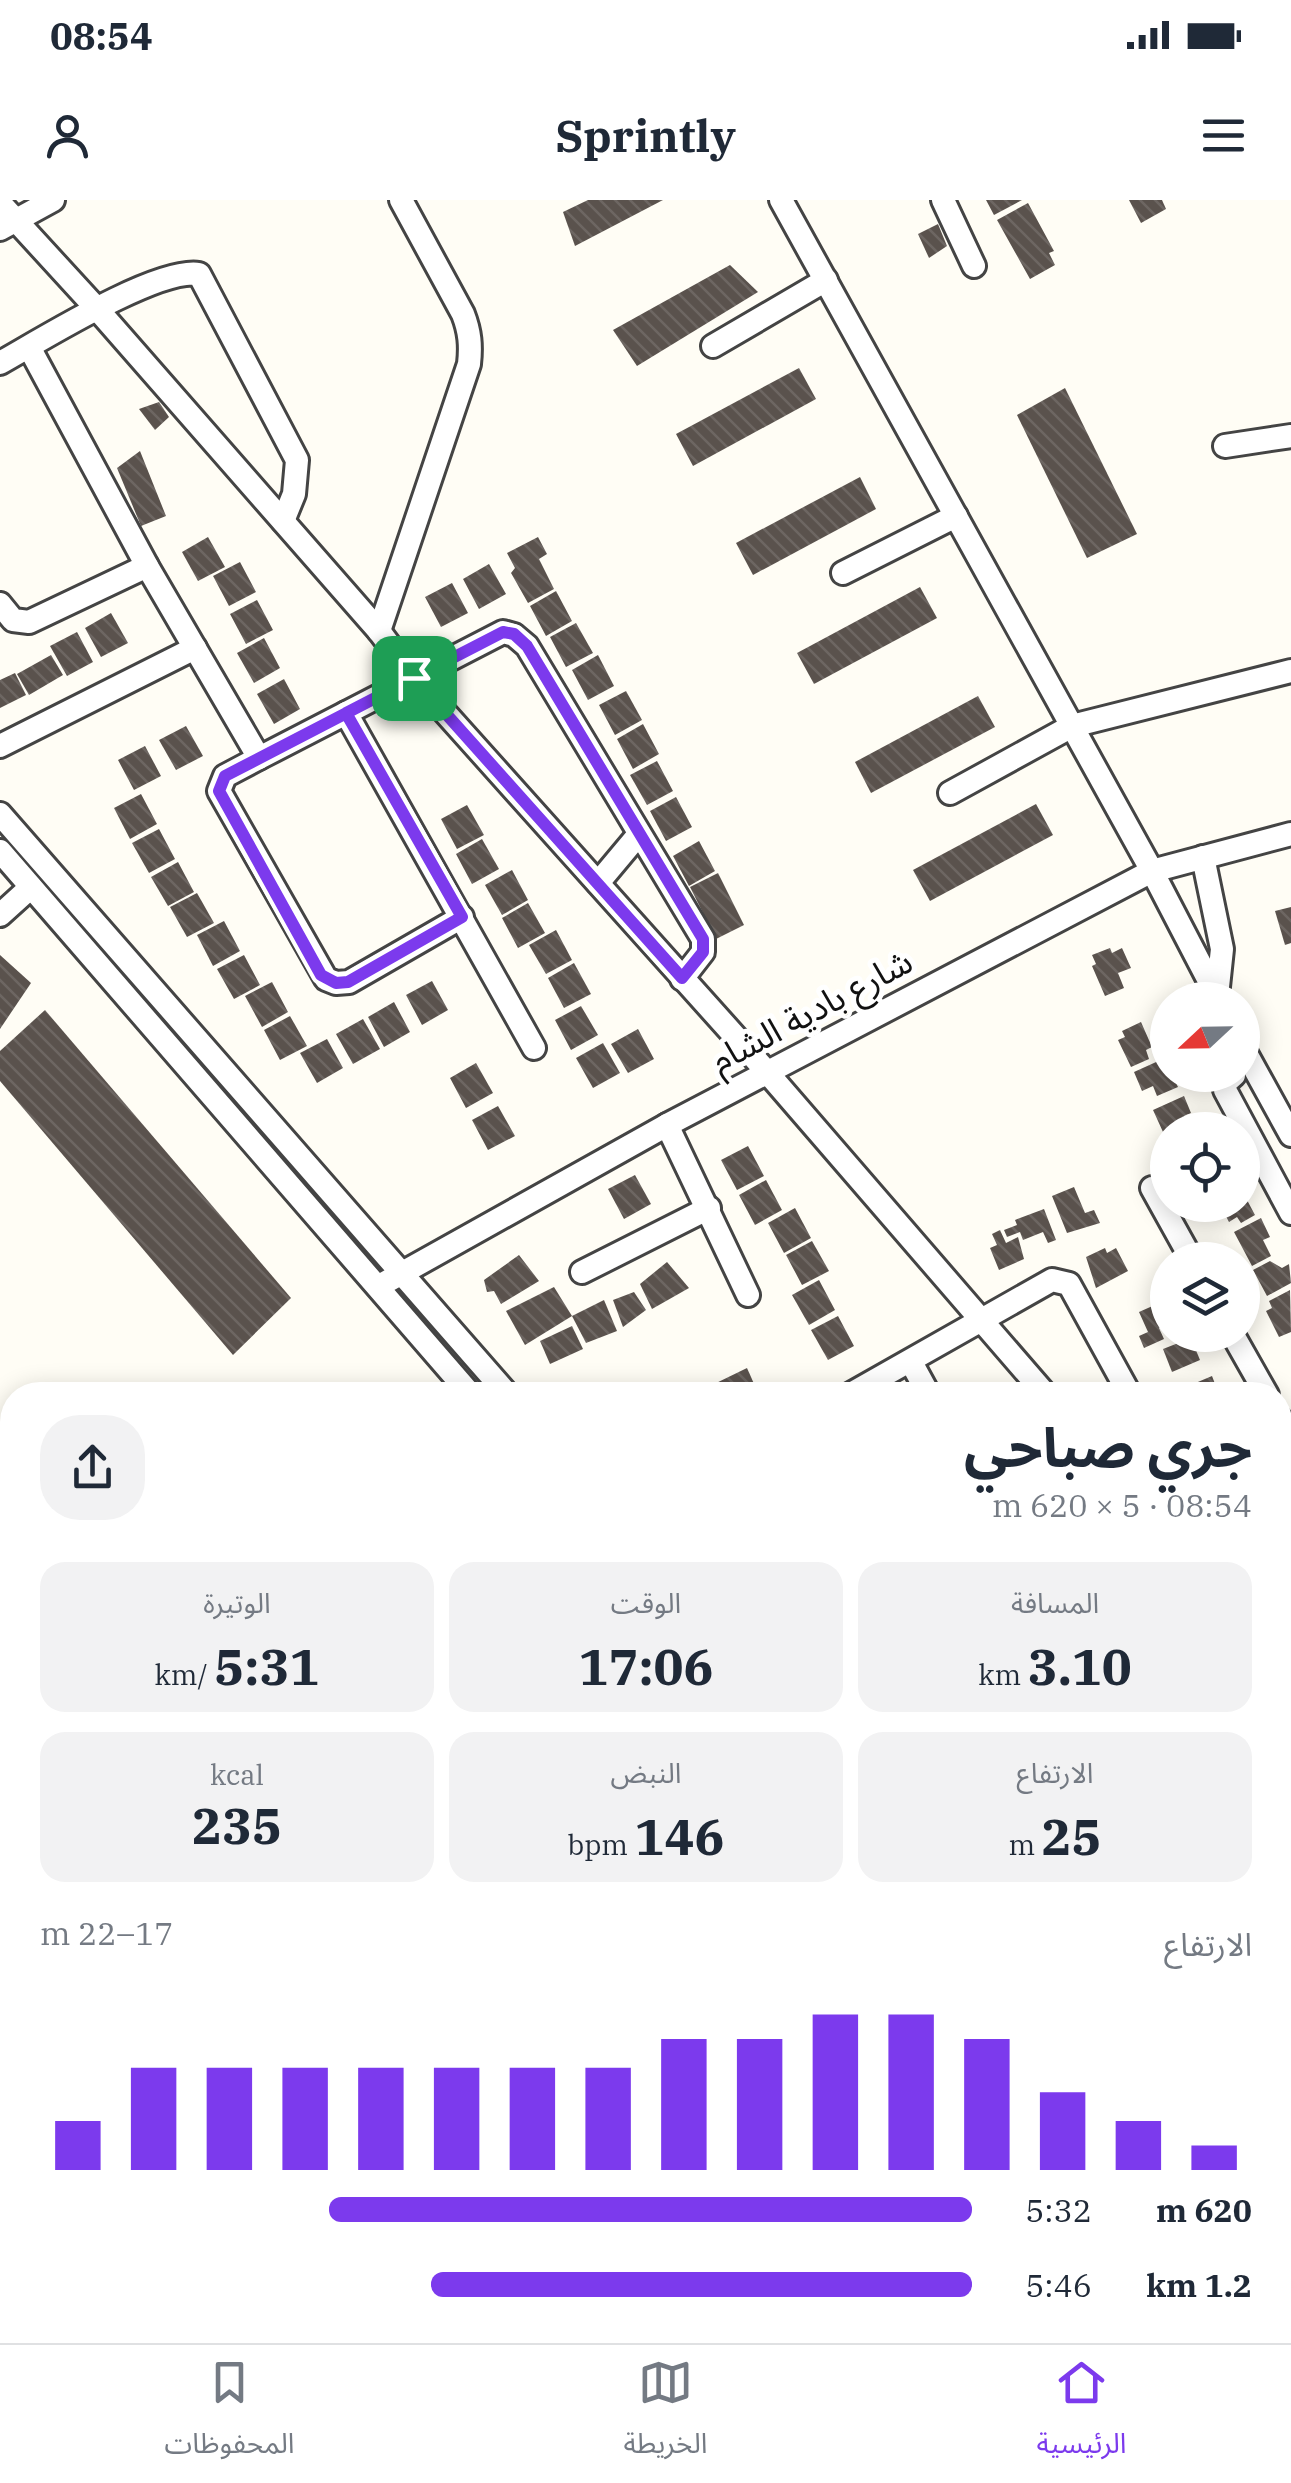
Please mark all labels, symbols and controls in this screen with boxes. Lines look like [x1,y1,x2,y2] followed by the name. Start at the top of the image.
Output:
[50,11,153,60] text: 08:54
[555,106,736,164] text: Sprintly
[40,108,95,163] icon: person
[1196,108,1251,163] icon: menu
[372,636,457,721] pin
[387,651,442,706] icon: arrive
[702,937,922,1086] street label: شارع بادية الشام
[1150,982,1260,1092] north arrow
[1150,982,1260,1352] map controls
[1150,1112,1260,1222] button: locate
[1150,1242,1260,1352] button: layers
[964,1411,1252,1482] text: جري صباحي
[40,1415,145,1520] button: share
[992,1484,1252,1526] text: 08:54 · 5 × 620 m
[203,1584,271,1621] text: الوتيرة
[611,1584,681,1621] text: الوقت
[1011,1584,1099,1621] text: المسافة
[214,1634,319,1699] text: 5:31
[578,1634,714,1699] text: 17:06
[1028,1634,1132,1699] text: 3.10
[155,1656,214,1693] text: /km
[978,1656,1028,1693] text: km
[610,1754,682,1791] text: النبض
[1017,1754,1093,1791] text: الارتفاع
[210,1756,264,1793] text: kcal
[192,1793,282,1858] text: 235
[635,1804,725,1869] text: 146
[1042,1804,1102,1869] text: 25
[567,1826,635,1863] text: bpm
[1008,1826,1042,1863] text: m
[40,1912,174,1954] text: 17–22 m
[1164,1923,1252,1965] text: الارتفاع
[1025,2189,1092,2231] text: 5:32
[1156,2189,1252,2231] text: 620 m
[1025,2264,1092,2306] text: 5:46
[1146,2264,1252,2306] text: 1.2 km
[165,2355,295,2474] tab: المحفوظات
[624,2355,707,2474] tab: الخريطة
[1036,2355,1126,2474] tab: الرئيسية

